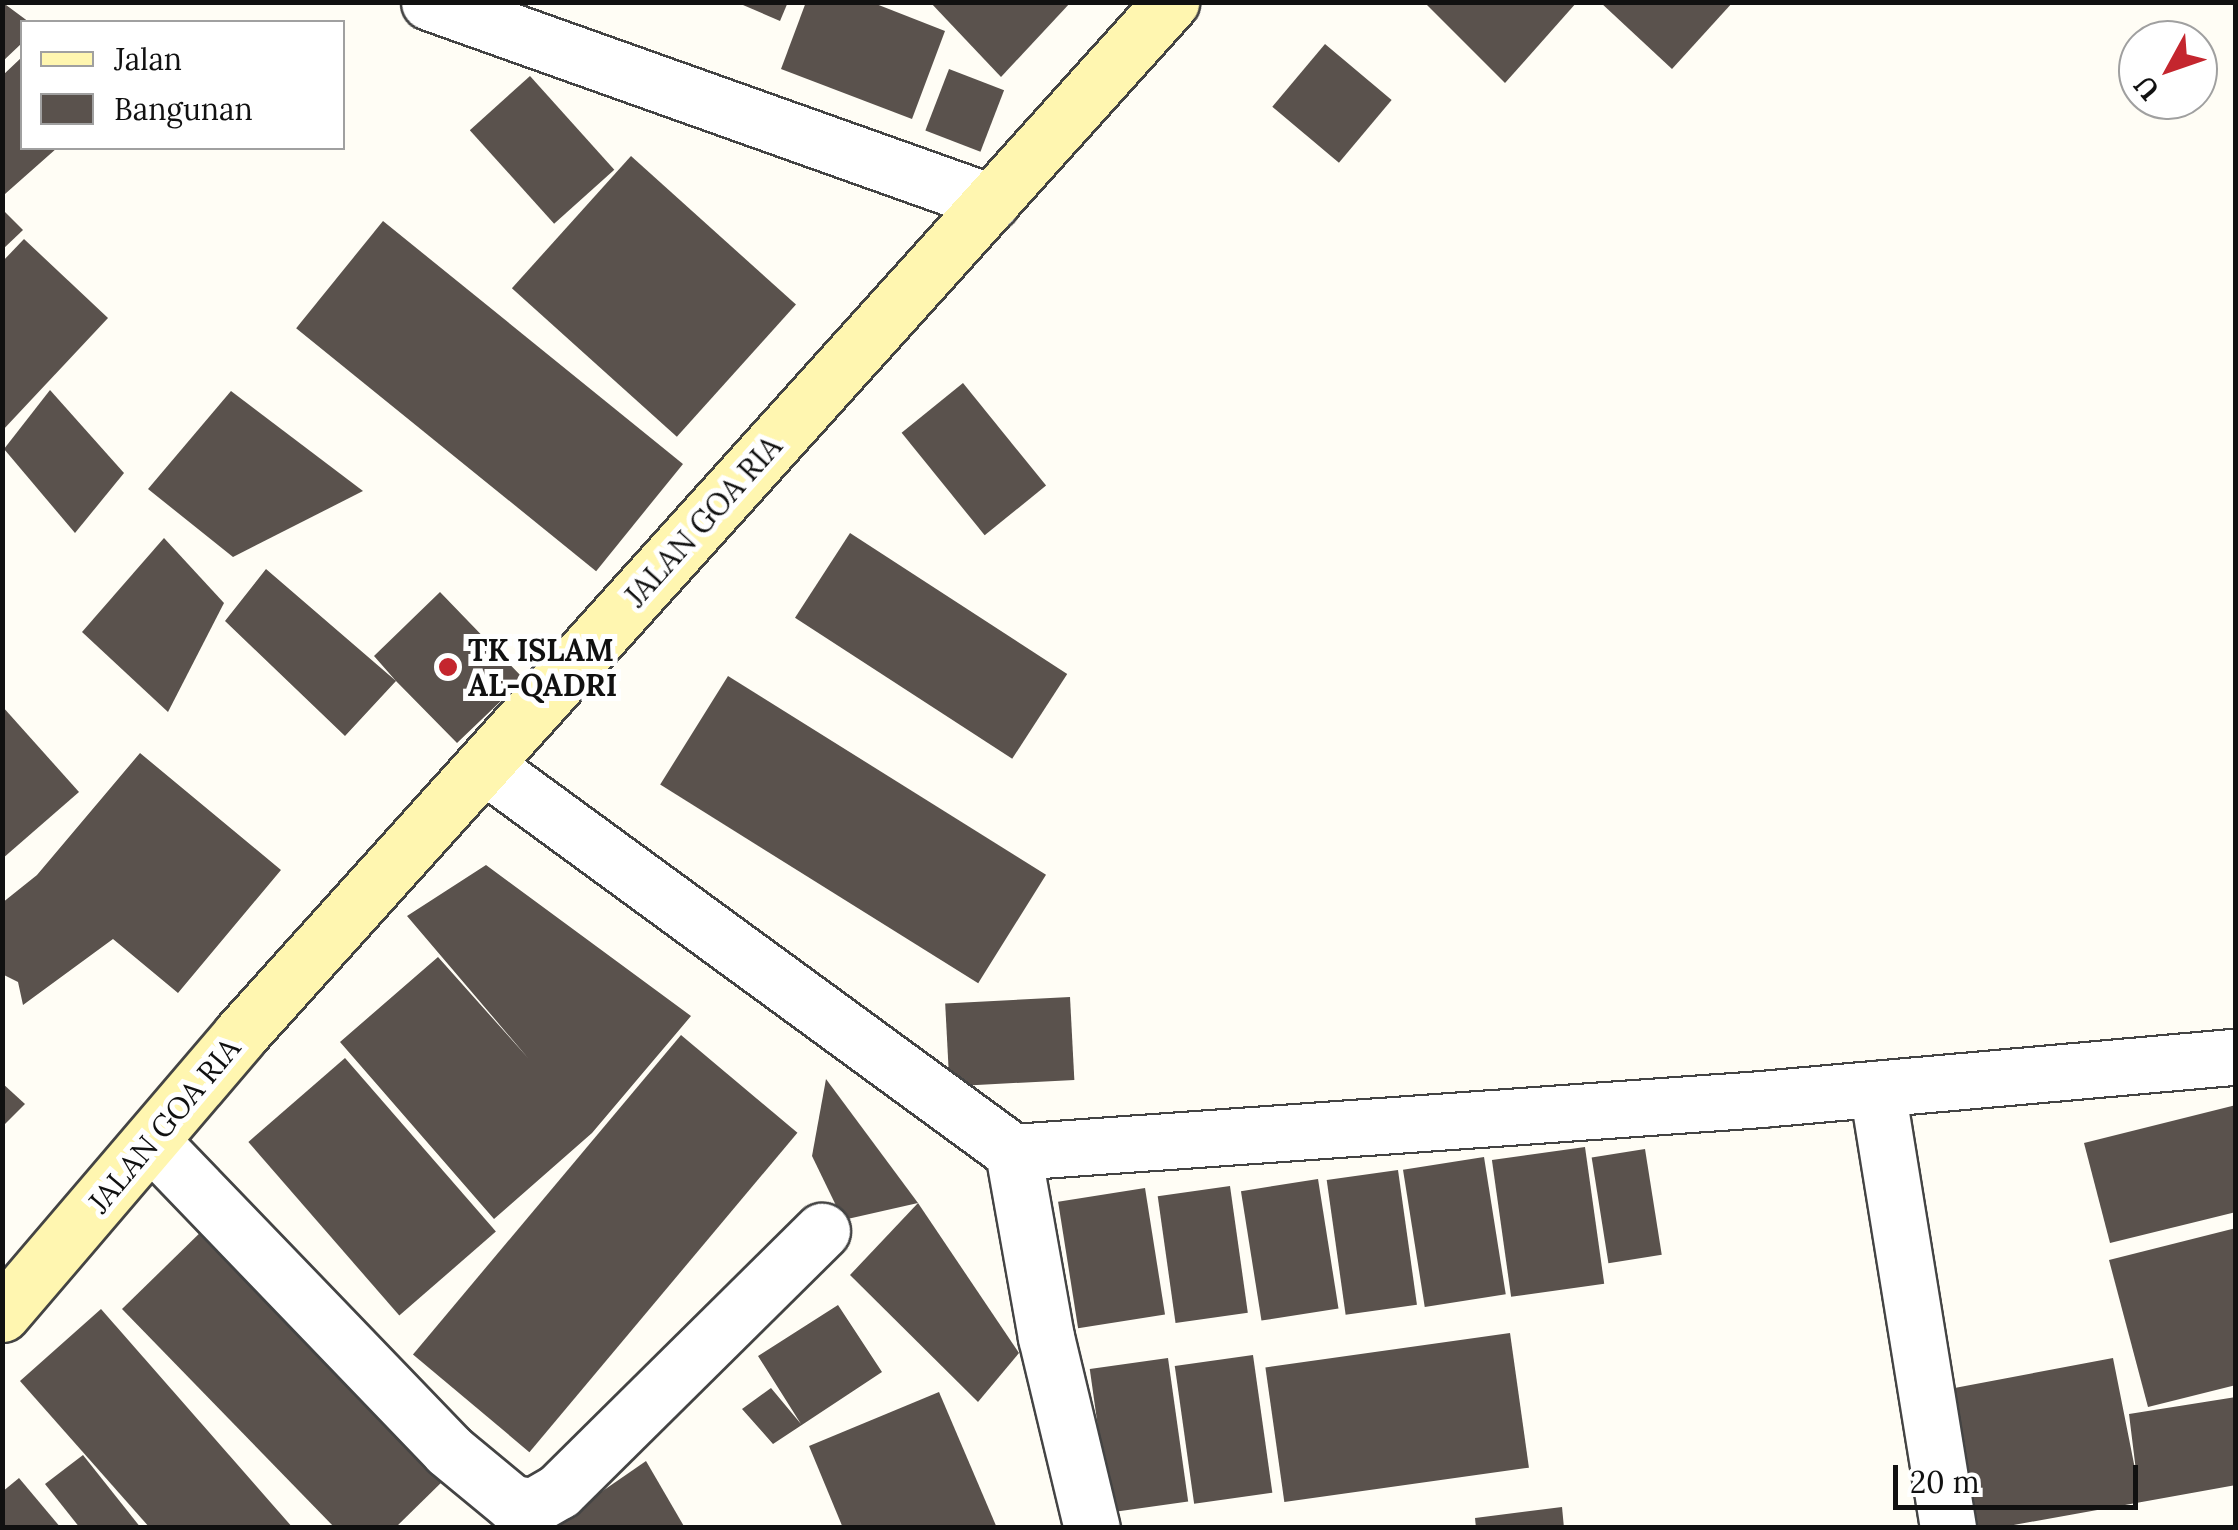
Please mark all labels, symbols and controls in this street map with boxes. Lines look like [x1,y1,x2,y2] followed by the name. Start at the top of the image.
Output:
[20,20,345,150] legend
[2118,20,2218,120] north arrow
[114,40,182,78] text: Jalan
[2126,68,2167,108] text: U
[114,90,253,128] text: Bangunan
[617,428,789,614] street label: JALAN GOA RIA
[468,632,617,702] place label: TK ISLAM AL-QADRI
[437,656,459,678] marker: TK ISLAM AL-QADRI
[81,1030,247,1220] street label: JALAN GOA RIA
[1898,1445,2143,1507] scale bar
[1910,1463,1979,1501] text: 20 m

